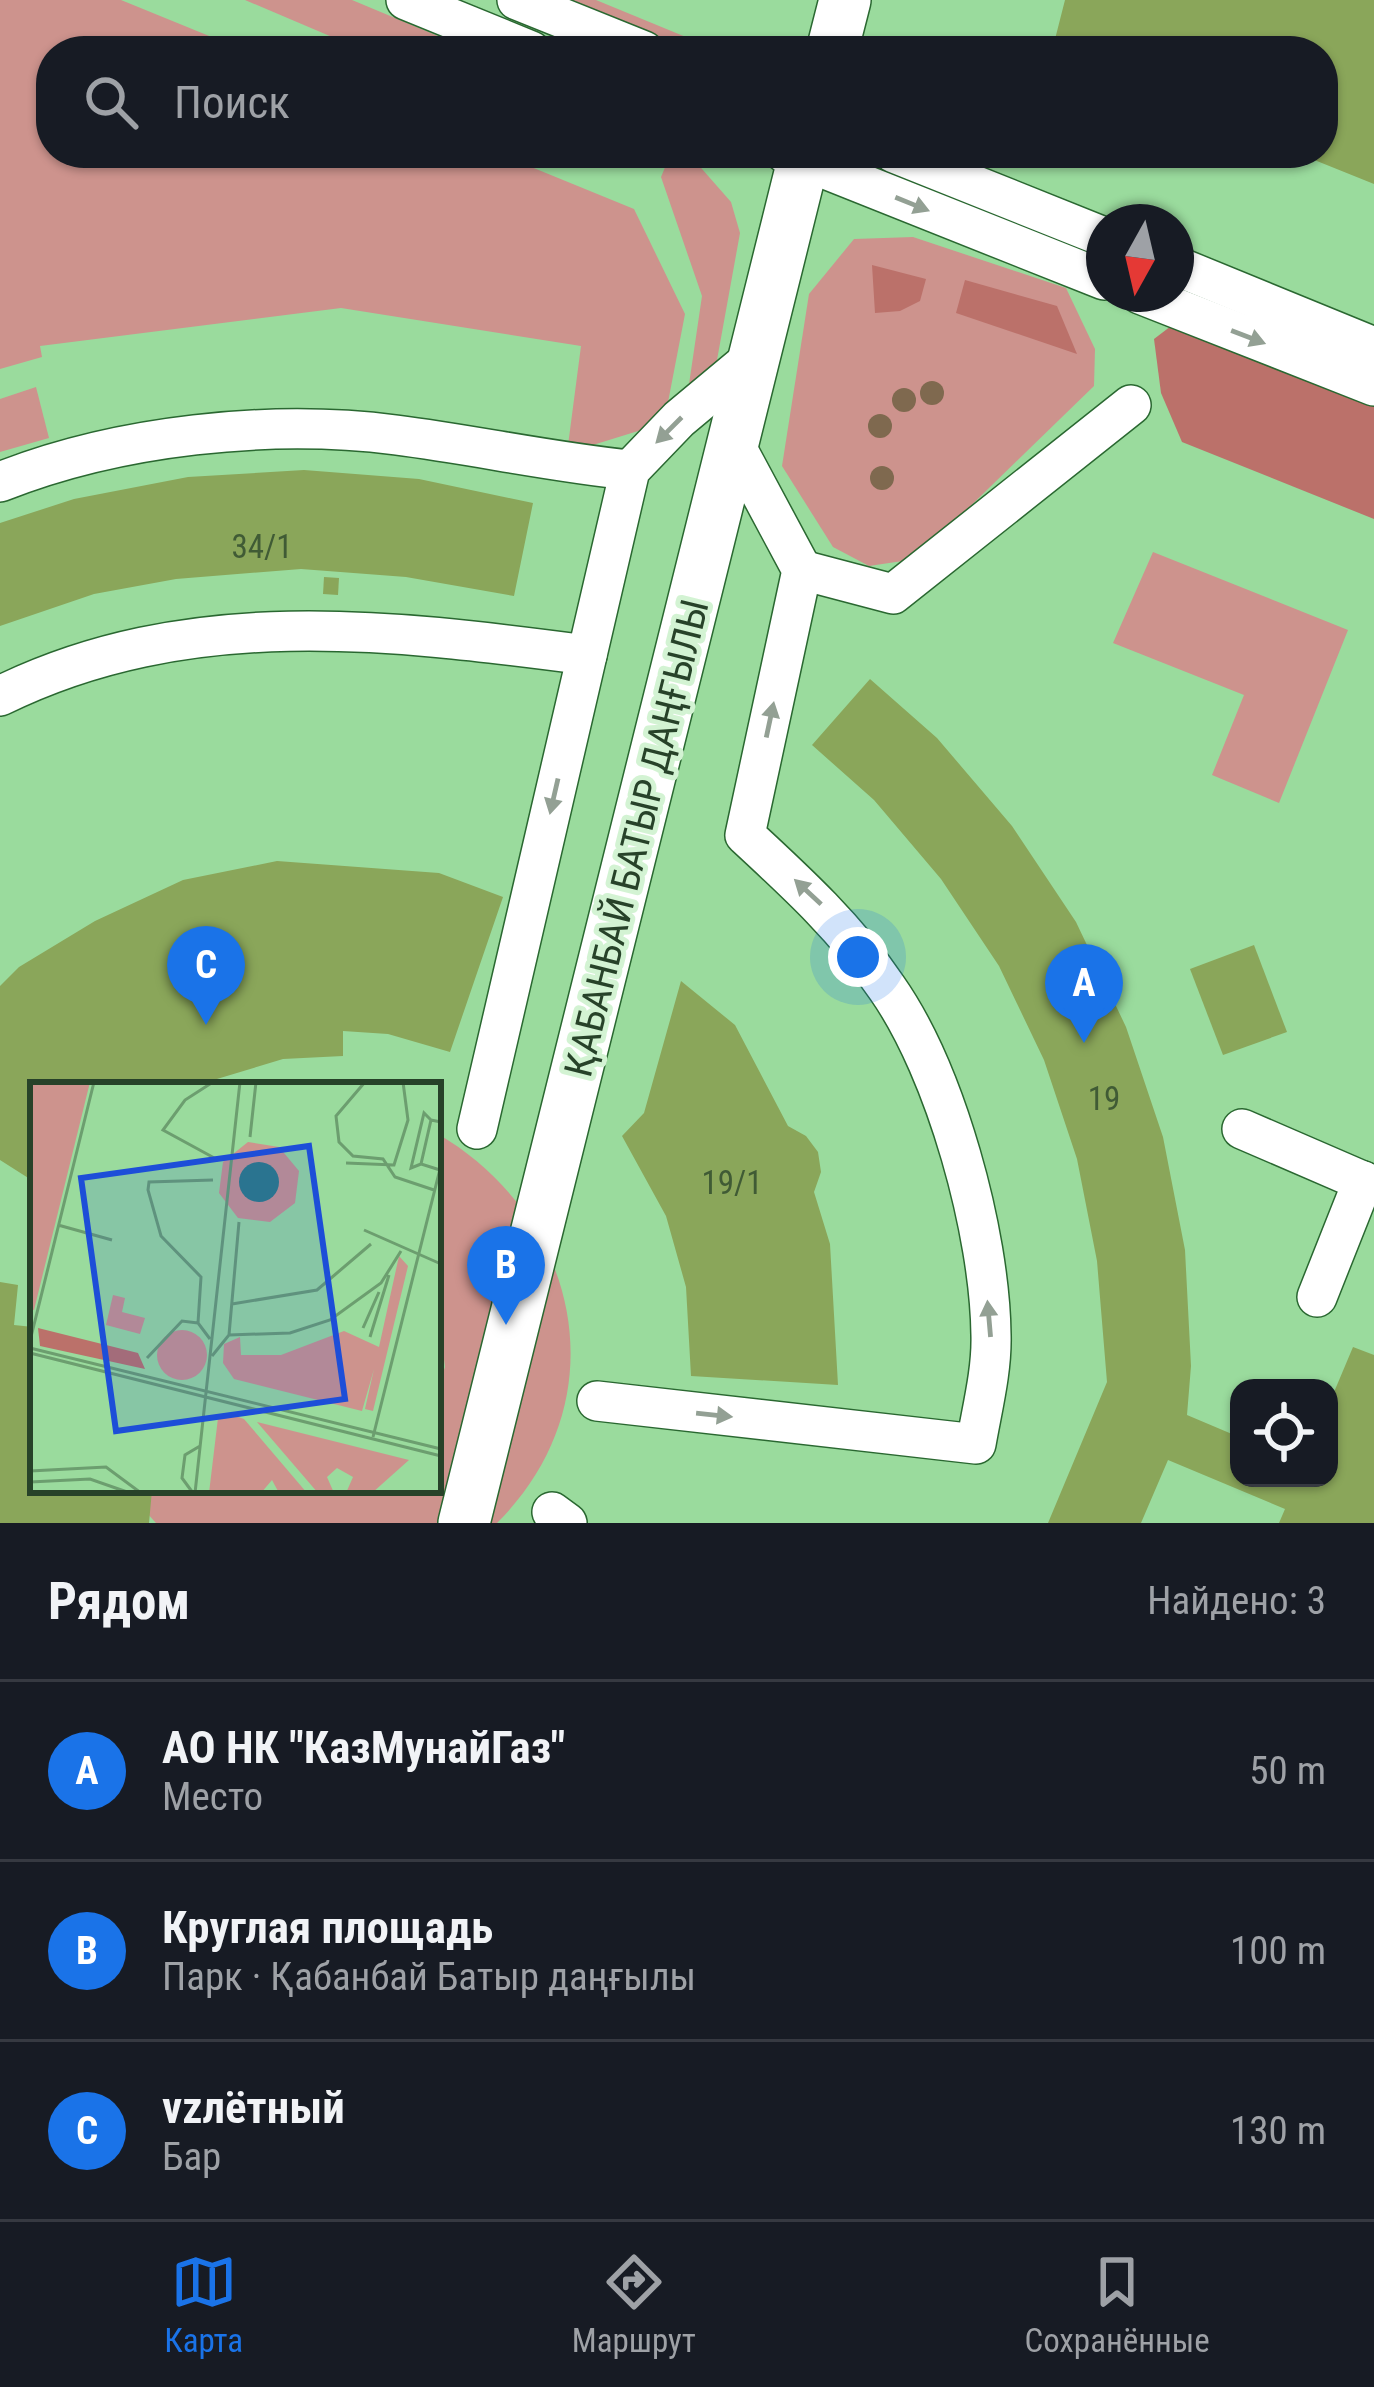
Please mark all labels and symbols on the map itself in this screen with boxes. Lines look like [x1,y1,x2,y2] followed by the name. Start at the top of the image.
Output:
[895,195,931,214] one-way arrow
[1086,204,1194,312] north arrow
[1231,328,1267,347] one-way arrow
[655,415,683,444] one-way arrow
[231,527,293,566] house number: 34/1
[555,595,719,1081] street label: ҚАБАНБАЙ БАТЫР ДАҢҒЫЛЫ
[761,701,780,739] one-way arrow
[544,778,563,815] one-way arrow
[793,879,822,907] one-way arrow
[167,926,245,1025] pin: C
[828,927,888,987] your location
[1045,944,1123,1043] pin: A
[1088,1079,1120,1118] house number: 19
[30,1082,441,1493] inset map
[701,1163,763,1202] house number: 19/1
[467,1226,545,1325] pin: B
[979,1299,998,1337] one-way arrow
[696,1405,733,1424] one-way arrow

